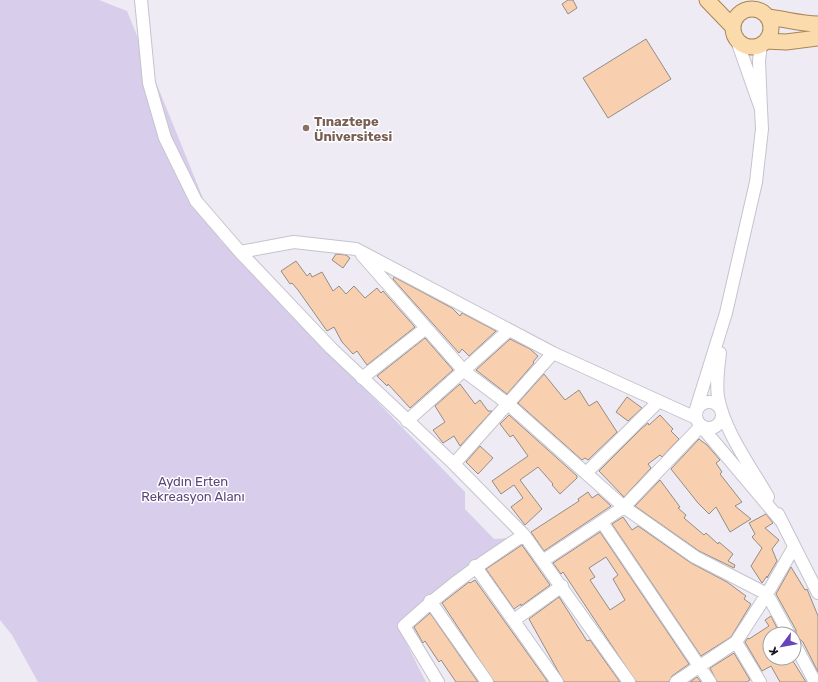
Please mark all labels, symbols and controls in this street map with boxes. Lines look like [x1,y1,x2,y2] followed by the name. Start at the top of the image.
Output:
[314,114,392,144] place label: Tınaztepe Üniversitesi
[301,123,311,133] marker: Tınaztepe Üniversitesi
[141,474,245,504] park label: Aydın Erten Rekreasyon Alanı
[762,626,802,666] north arrow
[766,644,781,658] text: K

